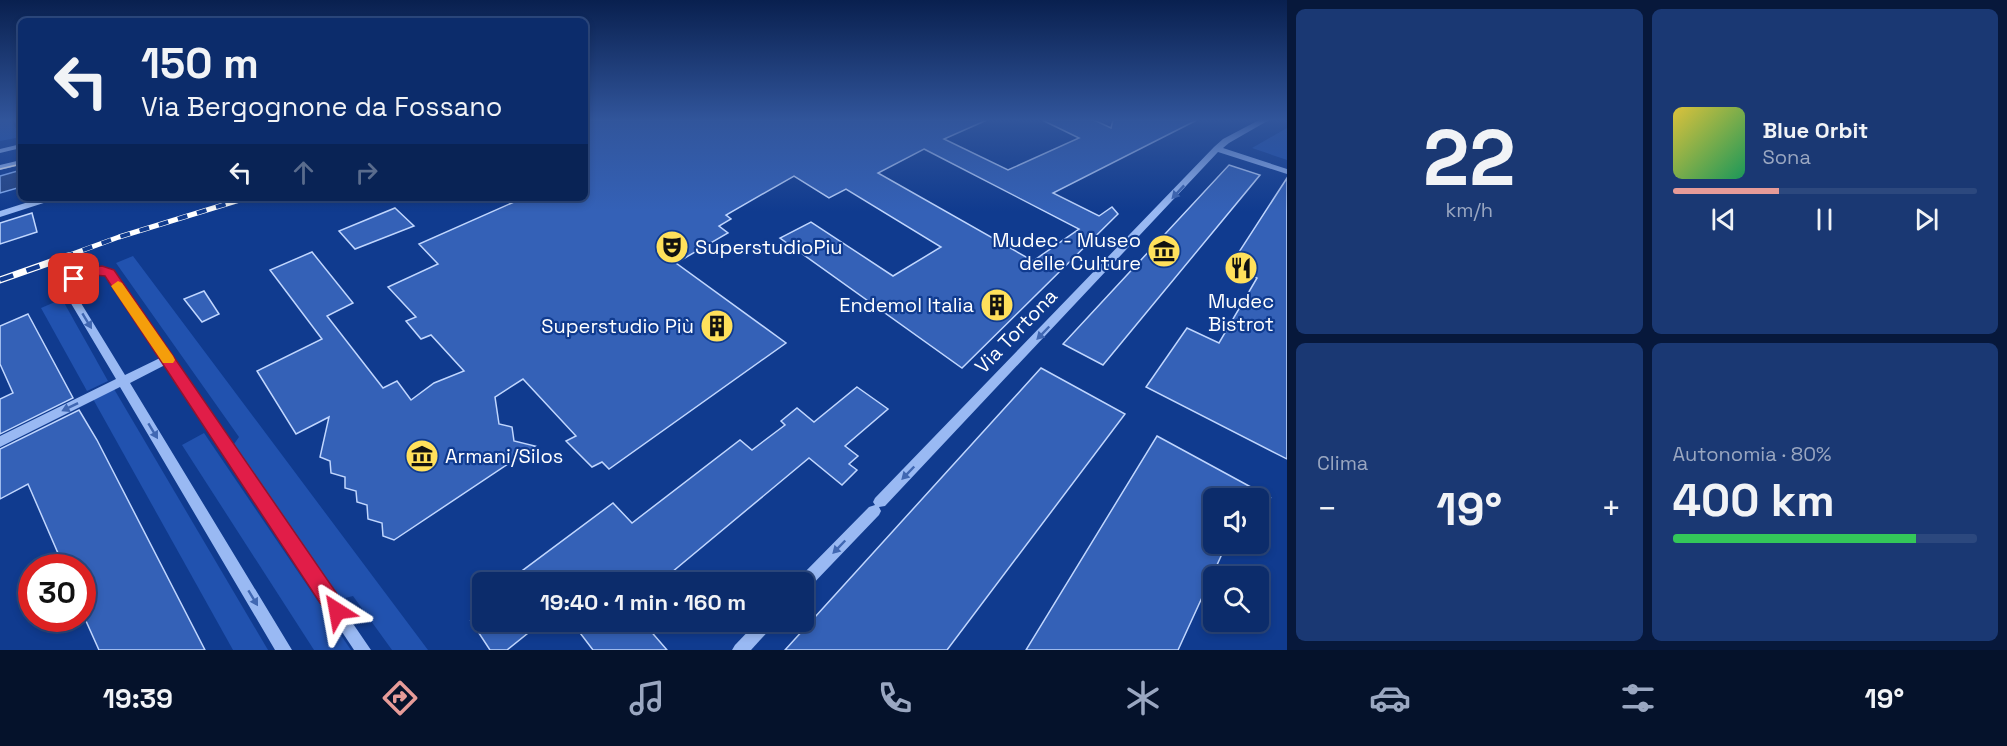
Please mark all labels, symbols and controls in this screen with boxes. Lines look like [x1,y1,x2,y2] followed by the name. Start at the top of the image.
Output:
[141,37,259,90] text: 150 m
[42,42,120,120] icon: left
[141,89,502,124] text: Via Bergognone da Fossano
[1423,108,1516,208] text: 22
[1763,116,1868,144] text: Blue Orbit
[1763,144,1811,170] text: Sona
[224,156,257,189] icon: left
[287,156,320,189] icon: ahead
[350,156,383,189] icon: right
[1172,184,1185,199] one-way arrow
[1445,197,1493,223] text: km/h
[1707,203,1740,236] icon: previous
[1808,203,1841,236] icon: pause
[1910,203,1943,236] icon: next
[992,227,1141,276] place label: Mudec - Museo delle Culture
[654,229,690,265] theatre icon: SuperstudioPiu
[1146,233,1182,269] museum icon: Mudec - Museo delle Culture
[695,234,843,260] place label: SuperstudioPiu
[1223,250,1259,286] restaurant icon: Mudec Bistrot
[48,253,99,304] pin
[57,262,90,295] icon: arrive
[969,283,1063,379] street label: Via Tortona
[979,287,1015,323] building icon: Endemol Italia
[1208,288,1274,337] place label: Mudec Bistrot
[839,292,974,318] place label: Endemol Italia
[699,308,735,344] building icon: Superstudio Più
[82,313,92,330] one-way arrow
[541,313,694,339] place label: Superstudio Più
[1037,326,1051,340] one-way arrow
[62,402,79,411] one-way arrow
[148,423,158,440] one-way arrow
[404,438,440,474] museum icon: Armani/Silos
[1673,441,1832,467] text: Autonomia · 80%
[445,443,563,469] place label: Armani/Silos
[1317,450,1368,476] text: Clima
[901,466,915,481] one-way arrow
[1673,472,1835,529] text: 400 km
[1436,481,1502,538] text: 19°
[1203,488,1269,632] map controls
[1203,488,1269,554] button: sound
[1317,488,1337,530] text: −
[1601,488,1621,530] text: +
[832,540,846,554] one-way arrow
[18,554,96,632] speed limit sign: 30
[1203,566,1269,632] button: search
[305,579,369,643] position arrow
[540,588,746,616] text: 19:40 · 1 min · 160 m
[248,590,259,606] one-way arrow
[379,677,421,719] icon: directions
[626,677,668,719] icon: music
[874,677,916,719] icon: phone
[1122,677,1164,719] icon: climate
[1369,677,1411,719] icon: car
[1617,677,1659,719] icon: filters
[103,681,173,716] text: 19:39
[1865,681,1904,716] text: 19°

